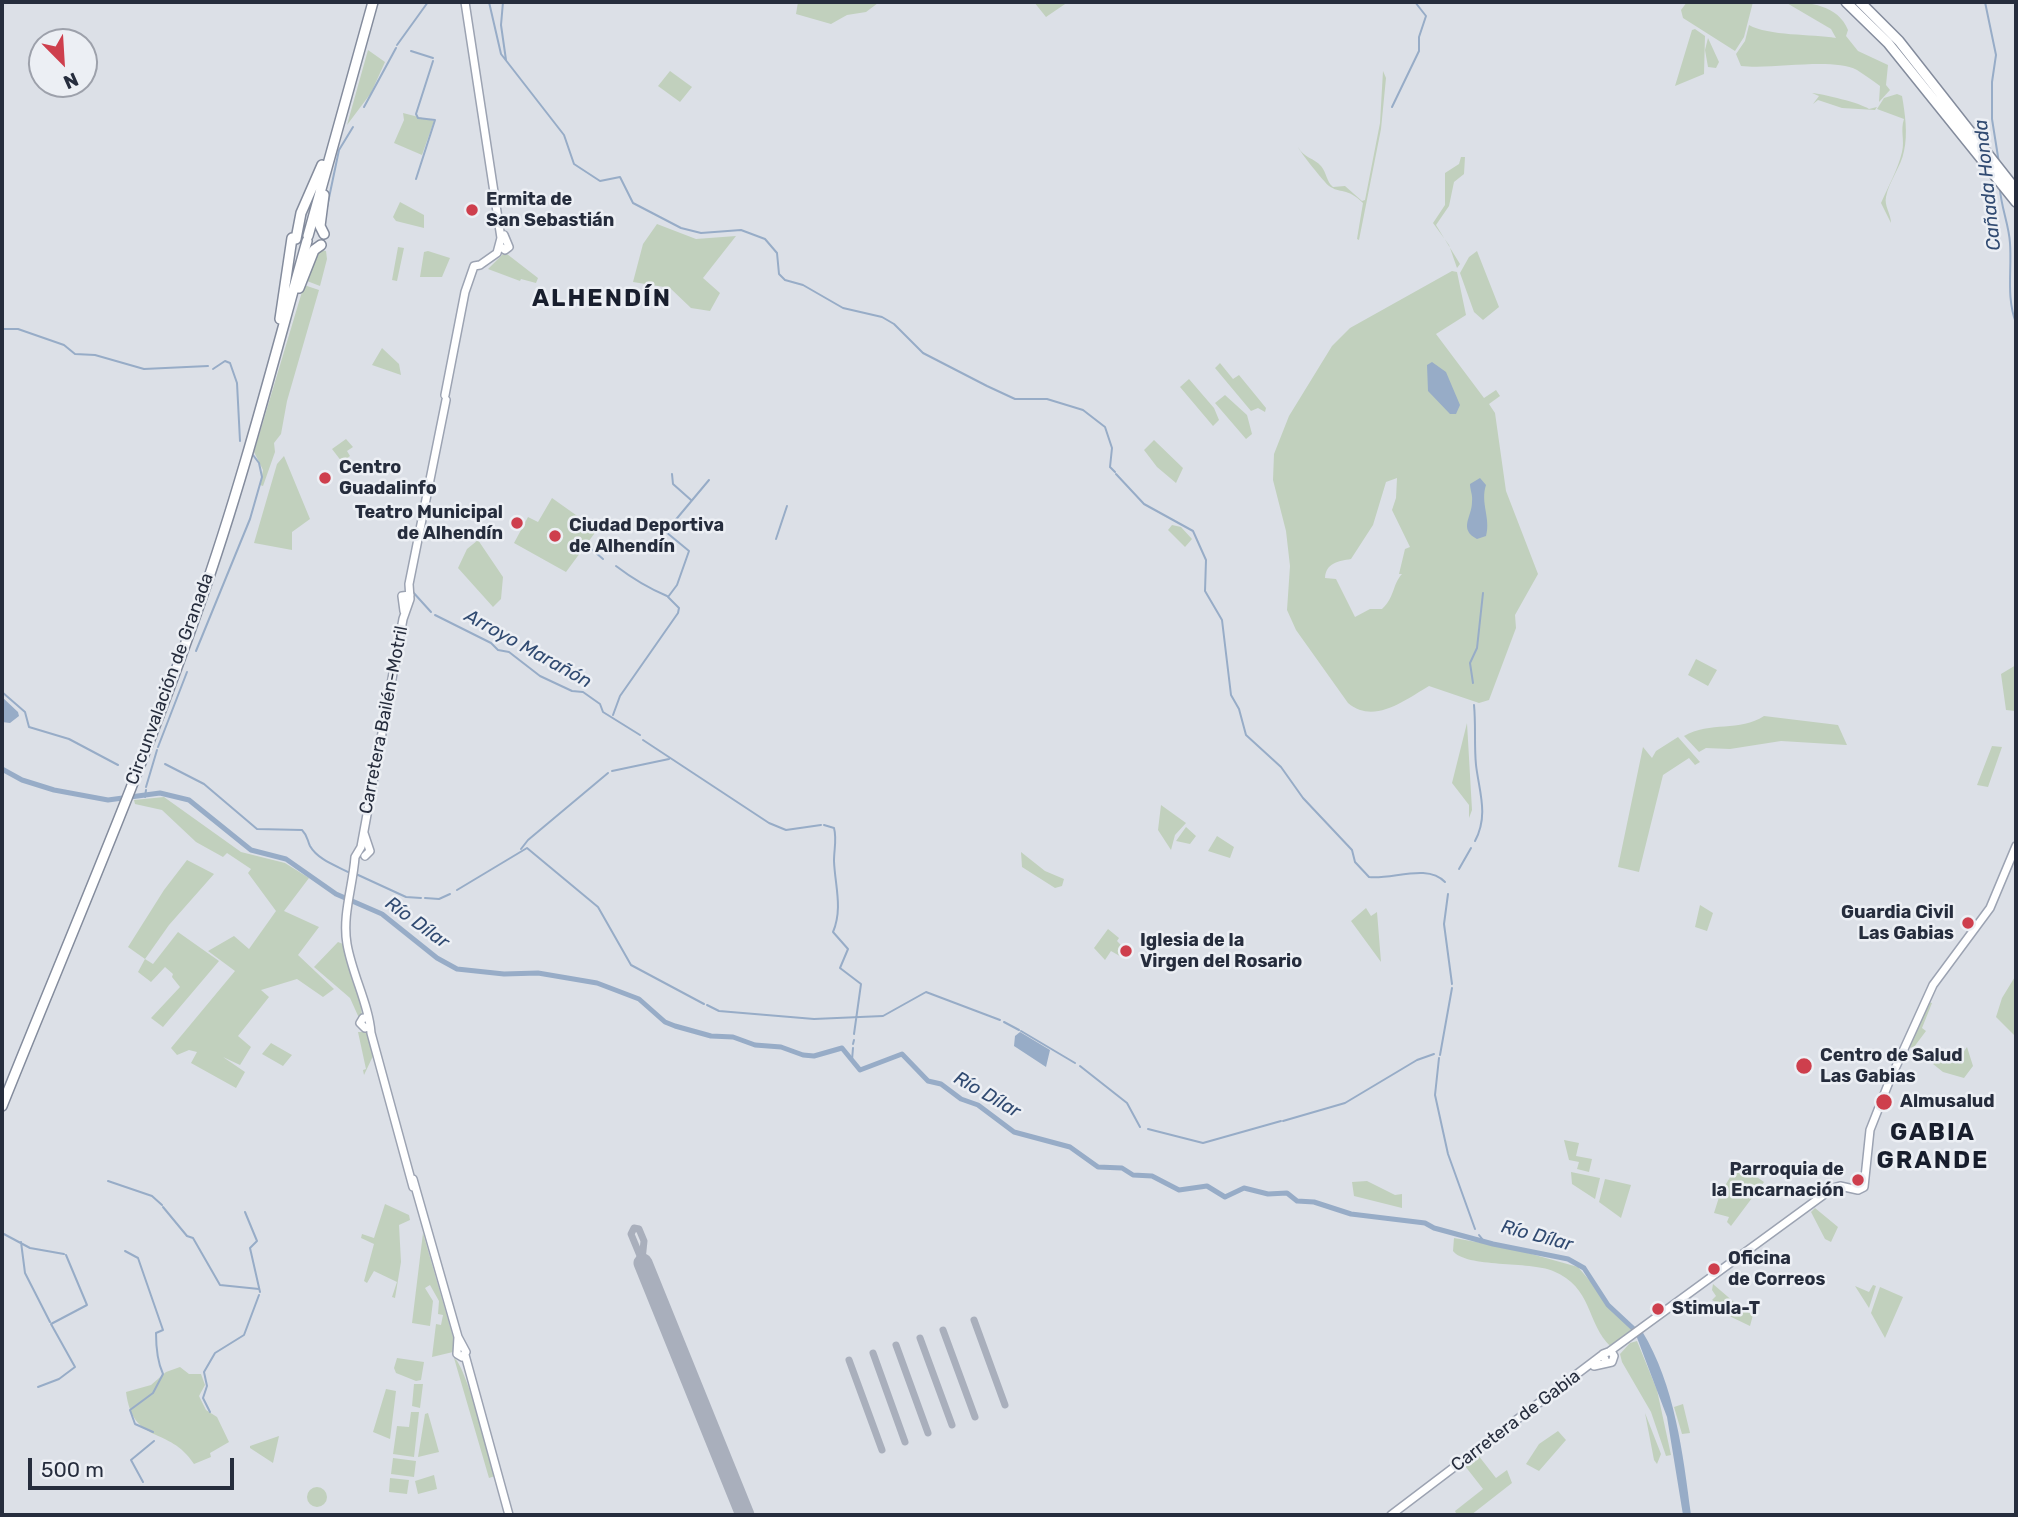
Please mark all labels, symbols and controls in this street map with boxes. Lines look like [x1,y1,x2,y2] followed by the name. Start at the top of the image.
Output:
[28,28,98,98] north arrow
[60,68,82,94] text: N
[1970,118,2006,252] water label: Cañada Honda
[486,189,614,232] place label: Ermita de San Sebastián
[464,202,480,218] marker: Ermita de San Sebastián
[533,285,671,313] district label: ALHENDÍN
[339,457,437,500] place label: Centro Guadalinfo
[317,470,333,486] marker: Centro Guadalinfo
[355,502,503,544] place label: Teatro Municipal de Alhendín
[509,515,525,531] marker: Teatro Municipal de Alhendín
[569,515,724,558] place label: Ciudad Deportiva de Alhendín
[547,528,563,544] marker: Ciudad Deportiva de Alhendín
[122,570,218,788] street label: Circunvalación de Granada
[460,605,596,693] water label: Arroyo Marañón
[355,624,413,816] street label: Carretera Bailén-Motril
[381,892,453,954] water label: Río Dílar
[1841,902,1954,944] place label: Guardia Civil Las Gabias
[1960,915,1976,931] marker: Guardia Civil Las Gabias
[1140,930,1302,972] place label: Iglesia de la Virgen del Rosario
[1118,943,1134,959] marker: Iglesia de la Virgen del Rosario
[1820,1045,1963,1088] place label: Centro de Salud Las Gabias
[1794,1056,1814,1076] marker: Centro de Salud Las Gabias
[949,1067,1025,1123] water label: Río Dílar
[1900,1091,1995,1113] place label: Almusalud
[1874,1092,1894,1112] marker: Almusalud
[1877,1119,1989,1175] district label: GABIA GRANDE
[1711,1159,1844,1202] place label: Parroquia de la Encarnación
[1850,1172,1866,1188] marker: Parroquia de la Encarnación
[1499,1215,1575,1257] water label: Río Dílar
[1728,1248,1825,1290] place label: Oficina de Correos
[1706,1261,1722,1277] marker: Oficina de Correos
[1672,1298,1760,1320] place label: Stimula-T
[1650,1301,1666,1317] marker: Stimula-T
[1447,1365,1585,1477] street label: Carretera de Gabia
[32,1444,238,1488] scale bar
[41,1457,104,1482] text: 500 m

